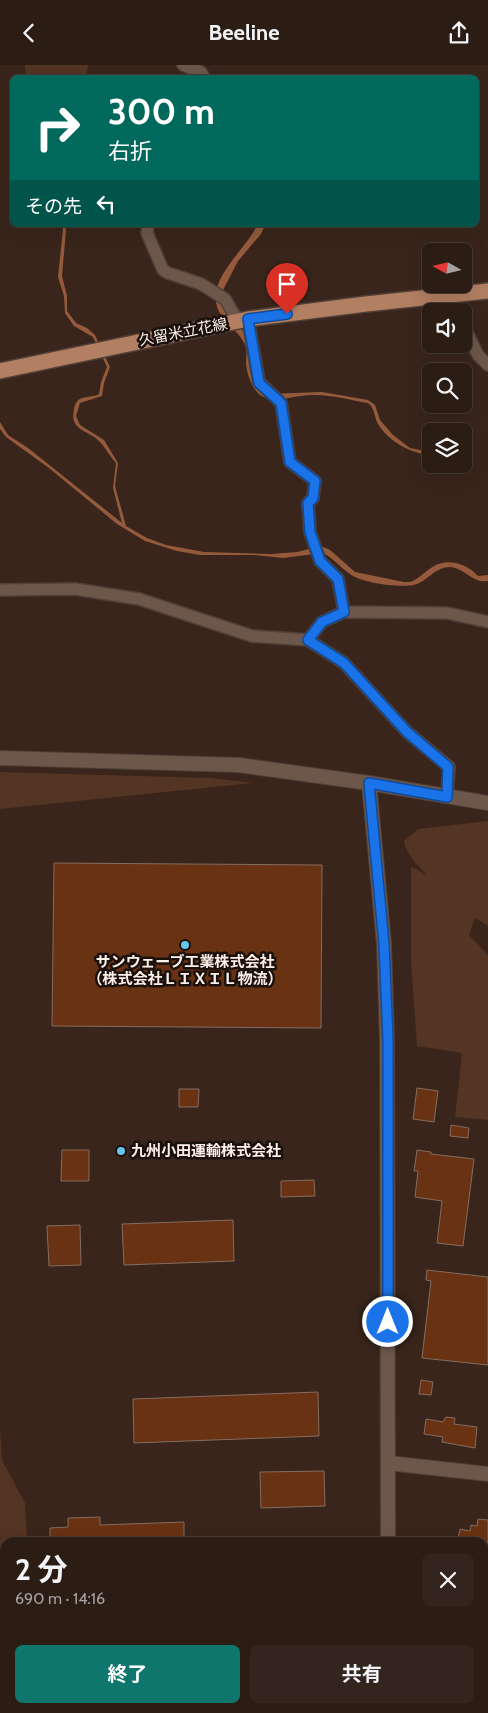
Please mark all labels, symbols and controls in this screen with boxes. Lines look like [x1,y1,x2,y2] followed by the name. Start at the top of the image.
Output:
[15,19,43,47] icon: back
[209,19,279,46] text: Beeline
[445,19,473,47] icon: share
[108,90,215,133] text: 300 m
[25,95,90,160] icon: right
[108,138,152,165] text: 右折
[92,190,120,218] icon: left
[25,195,82,218] text: その先
[422,243,472,293] north arrow
[422,243,472,473] map controls
[266,263,308,314] pin
[273,270,301,298] icon: arrive
[422,303,472,353] button: sound
[137,315,229,349] street label: 久留米立花線
[422,363,472,413] button: search
[422,423,472,473] button: layers
[179,939,191,951] marker: サンウェーブ工業株式会社 （株式会社ＬＩＸＩＬ物流）
[87,953,283,988] place label: サンウェーブ工業株式会社 （株式会社ＬＩＸＩＬ物流）
[131,1142,281,1160] place label: 九州小田運輸株式会社
[115,1145,127,1157] marker: 九州小田運輸株式会社
[361,1295,413,1347] position arrow
[15,1551,68,1588] text: 2 分
[422,1554,474,1606] button: close
[15,1589,105,1608] text: 690 m · 14:16
[15,1645,240,1703] button: 終了
[250,1645,474,1703] button: 共有

